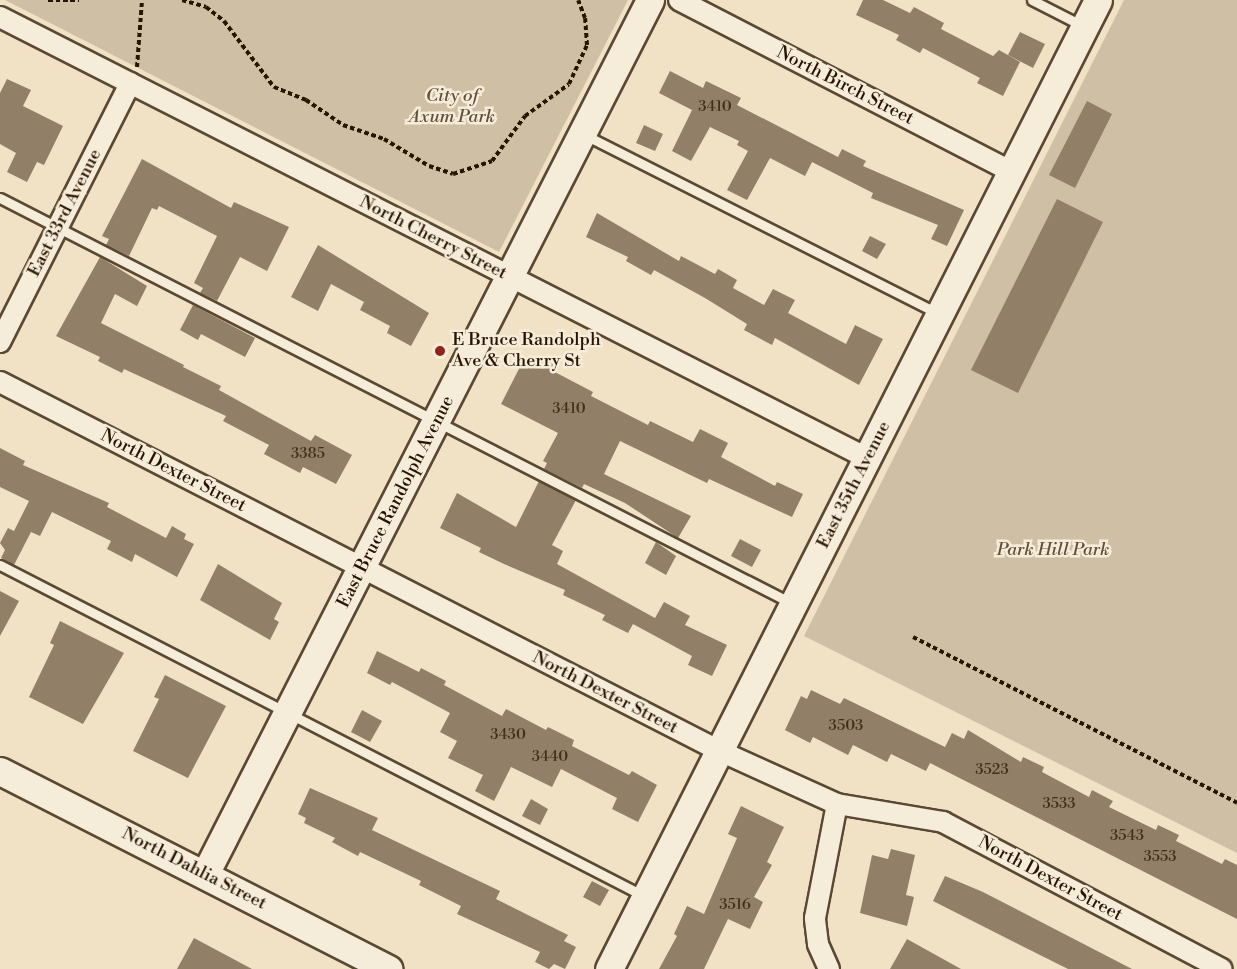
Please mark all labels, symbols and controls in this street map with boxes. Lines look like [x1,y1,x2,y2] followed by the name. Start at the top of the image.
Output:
[773,42,917,130] street label: North Birch Street
[409,86,495,128] park label: City of Axum Park
[698,98,732,116] house number: 3410
[24,146,106,280] street label: East 33rd Avenue
[356,191,510,285] street label: North Cherry Street
[452,330,601,372] place label: E Bruce Randolph Ave & Cherry St
[433,344,447,358] marker: E Bruce Randolph Ave & Cherry St
[333,392,459,612] street label: East Bruce Randolph Avenue
[552,400,586,418] house number: 3410
[813,418,895,552] street label: East 35th Avenue
[97,425,249,517] street label: North Dexter Street
[291,445,325,463] house number: 3385
[997,539,1109,561] park label: Park Hill Park
[529,647,681,739] street label: North Dexter Street
[829,717,863,735] house number: 3503
[490,726,526,744] house number: 3430
[532,748,568,766] house number: 3440
[975,761,1009,779] house number: 3523
[1042,795,1076,813] house number: 3533
[118,823,270,915] street label: North Dahlia Street
[1110,827,1144,845] house number: 3543
[974,832,1126,926] street label: North Dexter Street
[1143,848,1177,866] house number: 3553
[719,896,751,914] house number: 3516

